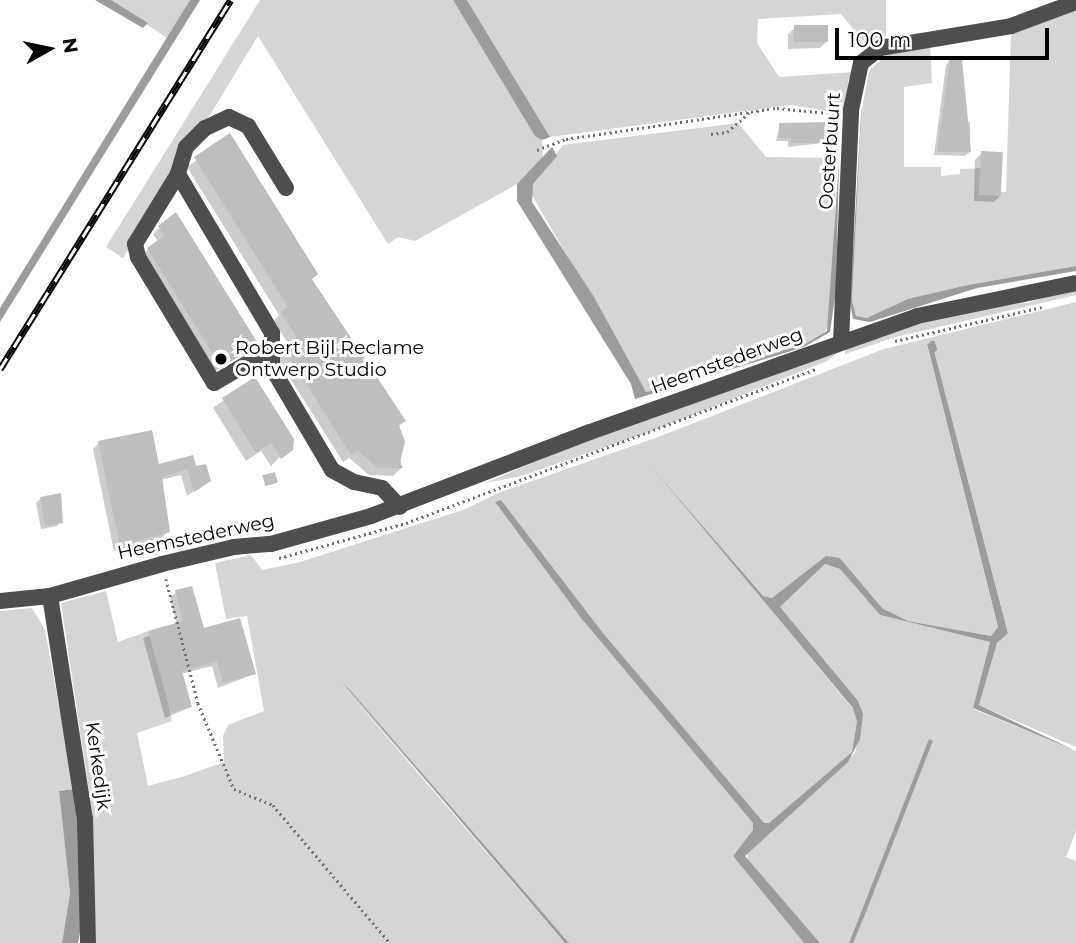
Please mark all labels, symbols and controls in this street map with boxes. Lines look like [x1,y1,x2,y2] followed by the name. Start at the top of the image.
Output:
[14,14,84,84] north arrow
[838,14,1052,58] scale bar
[848,27,911,52] text: 100 m
[58,36,83,55] text: N
[815,92,845,210] street label: Oosterbuurt
[648,323,806,399] street label: Heemstederweg
[235,337,424,381] place label: Robert Bijl Reclame Ontwerp Studio
[213,351,229,367] marker: Robert Bijl Reclame Ontwerp Studio
[115,509,277,565] street label: Heemstederweg
[81,720,115,812] street label: Kerkedijk

